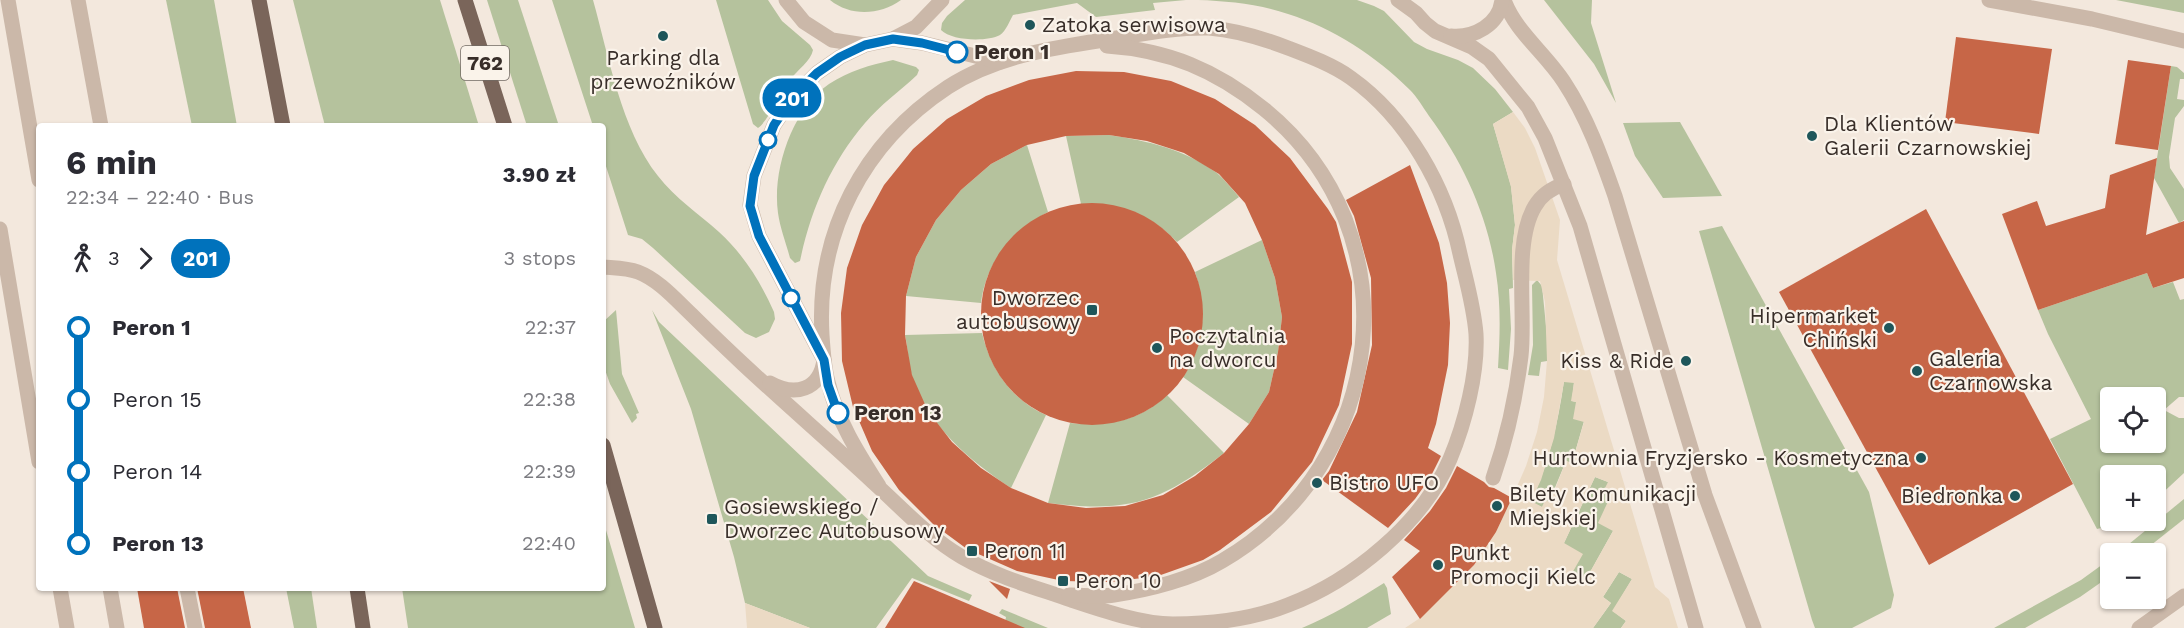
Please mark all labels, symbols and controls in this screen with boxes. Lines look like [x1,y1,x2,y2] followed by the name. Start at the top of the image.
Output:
[1042,12,1226,37] place label: Zatoka serwisowa
[1023,18,1037,32] marker: Zatoka serwisowa
[656,29,670,43] marker: Parking dla przewoźników
[974,39,1049,64] place label: Peron 1
[946,41,968,63] marker: Peron 1
[590,45,736,94] place label: Parking dla przewoźników
[461,46,509,80] road number: 762
[758,78,826,118] line badge: 201
[774,86,810,111] text: 201
[1824,111,2031,160] place label: Dla Klientów Galerii Czarnowskiej
[1805,129,1819,143] marker: Dla Klientów Galerii Czarnowskiej
[759,131,777,149] unlabelled marker
[66,143,157,182] text: 6 min
[502,162,576,187] text: 3.90 zł
[66,185,254,209] text: 22:34 – 22:40 · Bus
[66,242,99,275] icon: walk
[129,242,162,275] icon: forward
[108,246,120,270] text: 3
[183,246,218,271] text: 201
[504,246,576,270] text: 3 stops
[956,285,1080,334] place label: Dworzec autobusowy
[782,289,800,307] unlabelled marker
[1085,303,1099,317] marker: Dworzec autobusowy
[1750,303,1877,352] place label: Hipermarket Chiński
[112,315,191,340] text: Peron 1
[525,315,576,339] text: 22:37
[1882,321,1896,335] marker: Hipermarket Chiński
[1169,323,1286,372] place label: Poczytalnia na dworcu
[1150,341,1164,355] marker: Poczytalnia na dworcu
[1929,346,2052,395] place label: Galeria Czarnowska
[1560,348,1674,373] place label: Kiss & Ride
[1679,354,1693,368] marker: Kiss & Ride
[1910,364,1924,378] marker: Galeria Czarnowska
[112,387,202,412] text: Peron 15
[523,387,576,411] text: 22:38
[2100,387,2166,609] map controls
[2100,387,2166,453] button: locate
[854,400,942,425] place label: Peron 13
[827,402,849,424] marker: Peron 13
[1533,445,1909,470] place label: Hurtownia Fryzjersko - Kosmetyczna
[1914,451,1928,465] marker: Hurtownia Fryzjersko - Kosmetyczna
[112,459,202,484] text: Peron 14
[523,459,576,483] text: 22:39
[2100,465,2166,531] button: +
[1329,470,1439,495] place label: Bistro UFO
[1310,476,1324,490] marker: Bistro UFO
[1509,481,1696,530] place label: Bilety Komunikacji Miejskiej
[1901,483,2003,508] place label: Biedronka
[2008,489,2022,503] marker: Biedronka
[724,494,945,543] place label: Gosiewskiego / Dworzec Autobusowy
[1490,499,1504,513] marker: Bilety Komunikacji Miejskiej
[705,512,719,526] marker: Gosiewskiego / Dworzec Autobusowy
[112,531,204,556] text: Peron 13
[522,531,576,555] text: 22:40
[984,538,1066,563] place label: Peron 11
[1450,540,1596,589] place label: Punkt Promocji Kielc
[2100,543,2166,609] button: −
[965,544,979,558] marker: Peron 11
[1431,558,1445,572] marker: Punkt Promocji Kielc
[1075,568,1162,593] place label: Peron 10
[1056,574,1070,588] marker: Peron 10

